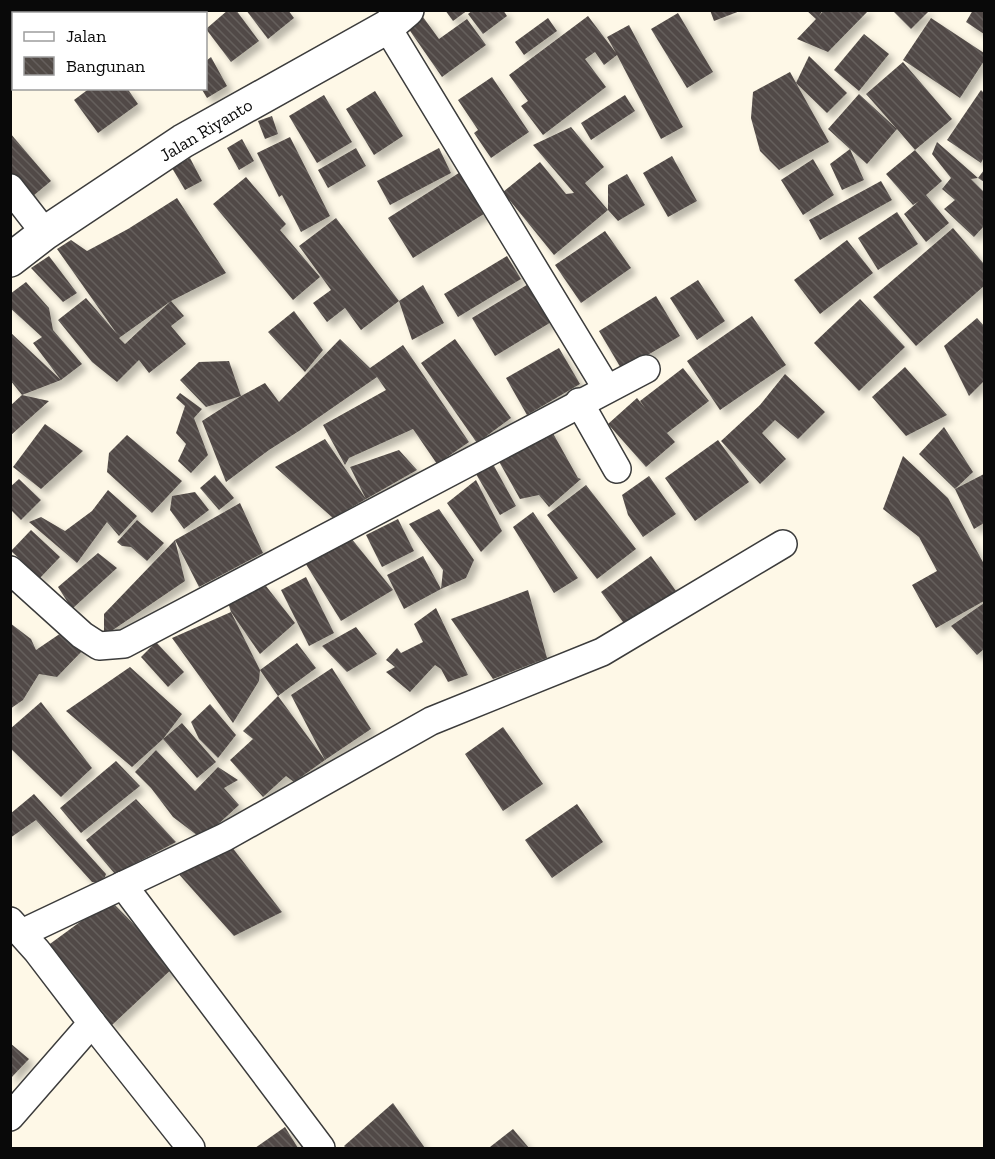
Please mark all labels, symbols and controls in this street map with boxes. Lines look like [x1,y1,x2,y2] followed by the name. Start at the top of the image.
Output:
[12,12,207,90] legend
[66,25,107,47] text: Jalan
[66,55,146,77] text: Bangunan
[156,94,256,166] street label: Jalan Riyanto

